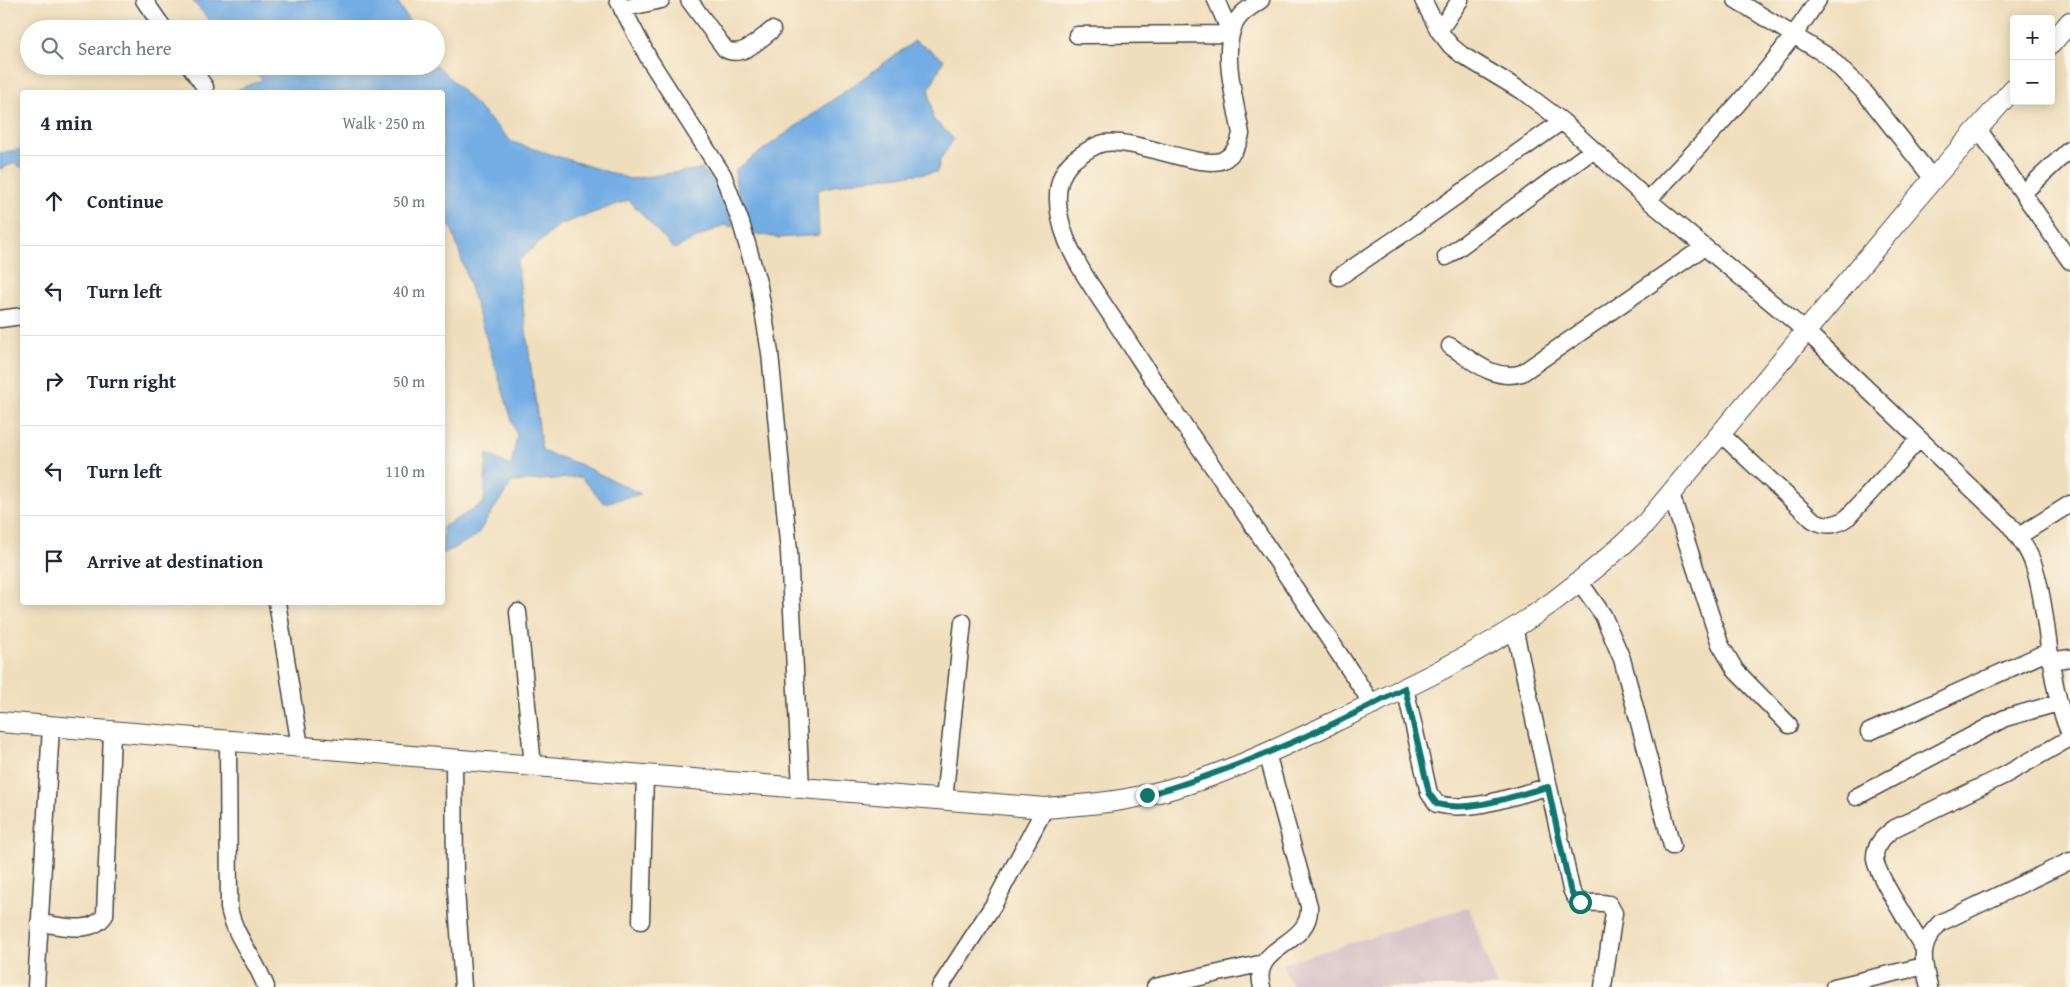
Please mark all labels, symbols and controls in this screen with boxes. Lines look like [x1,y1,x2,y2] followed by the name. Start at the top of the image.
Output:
[2010,15,2055,105] map controls
[2010,15,2055,60] button: +
[20,20,445,75] search box
[38,34,66,62] icon: search
[78,34,172,62] text: Search here
[2010,60,2055,105] button: −
[40,107,92,138] text: 4 min
[342,111,425,135] text: Walk · 250 m
[40,187,68,215] icon: ahead
[87,187,164,215] text: Continue
[393,189,425,213] text: 50 m
[40,277,68,305] icon: left
[87,277,162,305] text: Turn left
[393,279,425,303] text: 40 m
[40,367,68,395] icon: right
[87,367,176,395] text: Turn right
[393,369,425,393] text: 50 m
[40,457,68,485] icon: left
[87,457,162,485] text: Turn left
[385,459,425,483] text: 110 m
[40,547,68,575] icon: arrive
[87,547,263,575] text: Arrive at destination
[1136,784,1159,807] route end
[1569,891,1592,914] route start

